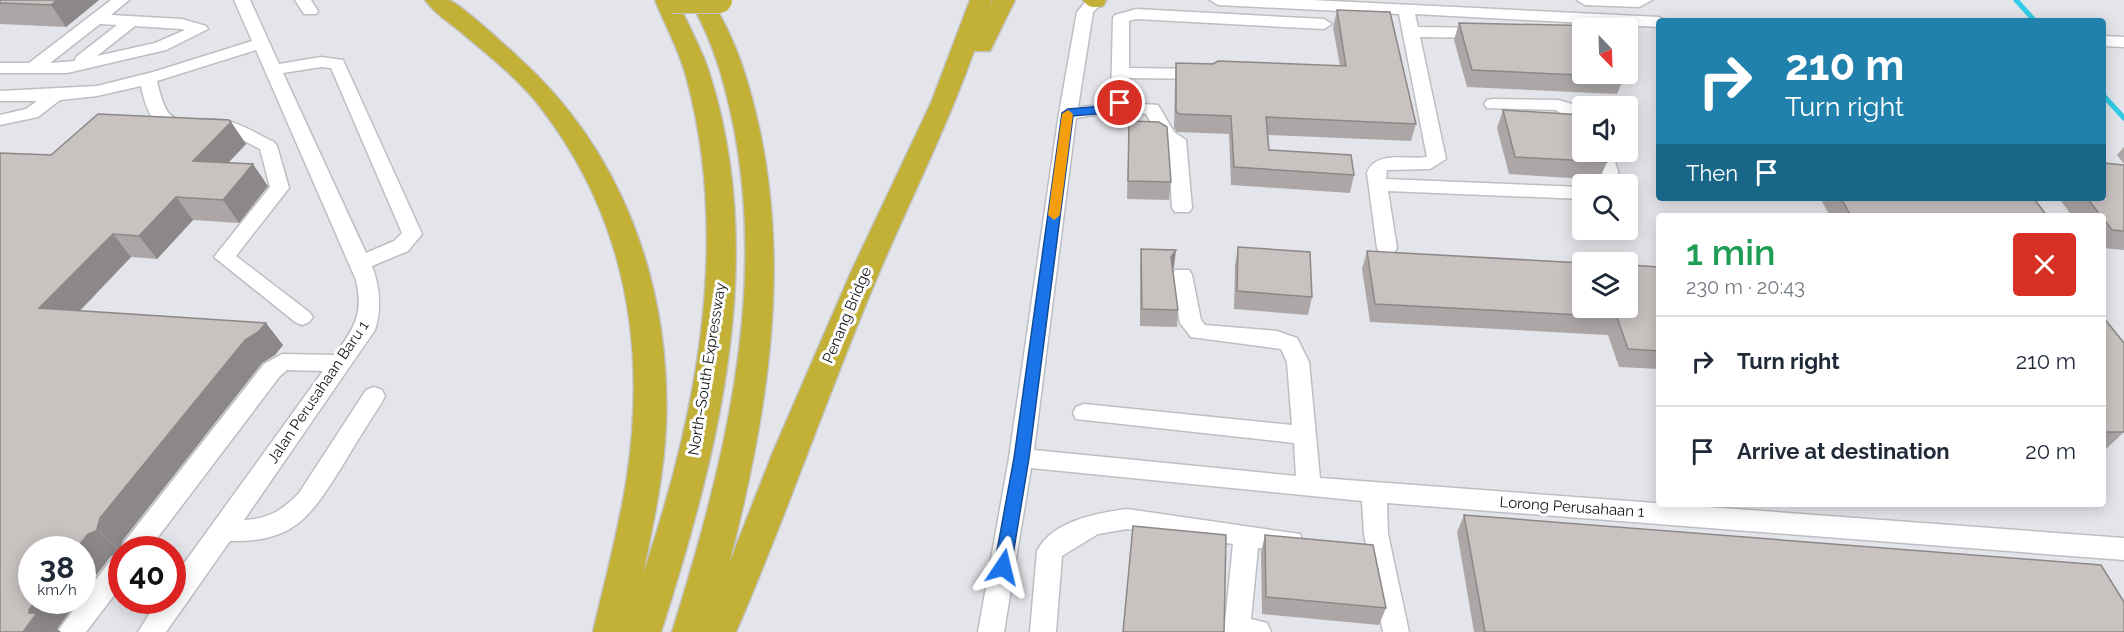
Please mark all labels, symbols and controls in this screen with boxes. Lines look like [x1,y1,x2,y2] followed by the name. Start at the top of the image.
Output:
[1572,18,1638,84] north arrow
[1572,18,1638,318] map controls
[1785,41,1904,90] text: 210 m
[1686,42,1764,120] icon: right
[1094,77,1145,128] pin
[1103,86,1136,119] icon: arrive
[1785,91,1904,122] text: Turn right
[1572,96,1638,162] button: sound
[1750,156,1783,189] icon: arrive
[1686,160,1738,186] text: Then
[1572,174,1638,240] button: search
[1686,231,1775,273] text: 1 min
[2013,233,2076,296] button: close
[1572,252,1638,318] button: layers
[819,264,875,366] street label: Penang Bridge
[1686,275,1805,299] text: 230 m · 20:43
[684,281,730,457] street label: North–South Expressway
[264,317,373,467] street label: Jalan Perusahaan Baru 1
[1686,345,1719,378] icon: right
[1737,348,1840,374] text: Turn right
[2016,348,2076,374] text: 210 m
[1686,435,1719,468] icon: arrive
[1737,438,1950,464] text: Arrive at destination
[2025,438,2076,464] text: 20 m
[1499,493,1646,521] street label: Lorong Perusahaan 1
[971,535,1035,599] position arrow
[108,536,186,614] speed limit sign: 40
[40,550,74,585] text: 38
[37,581,77,599] text: km/h

